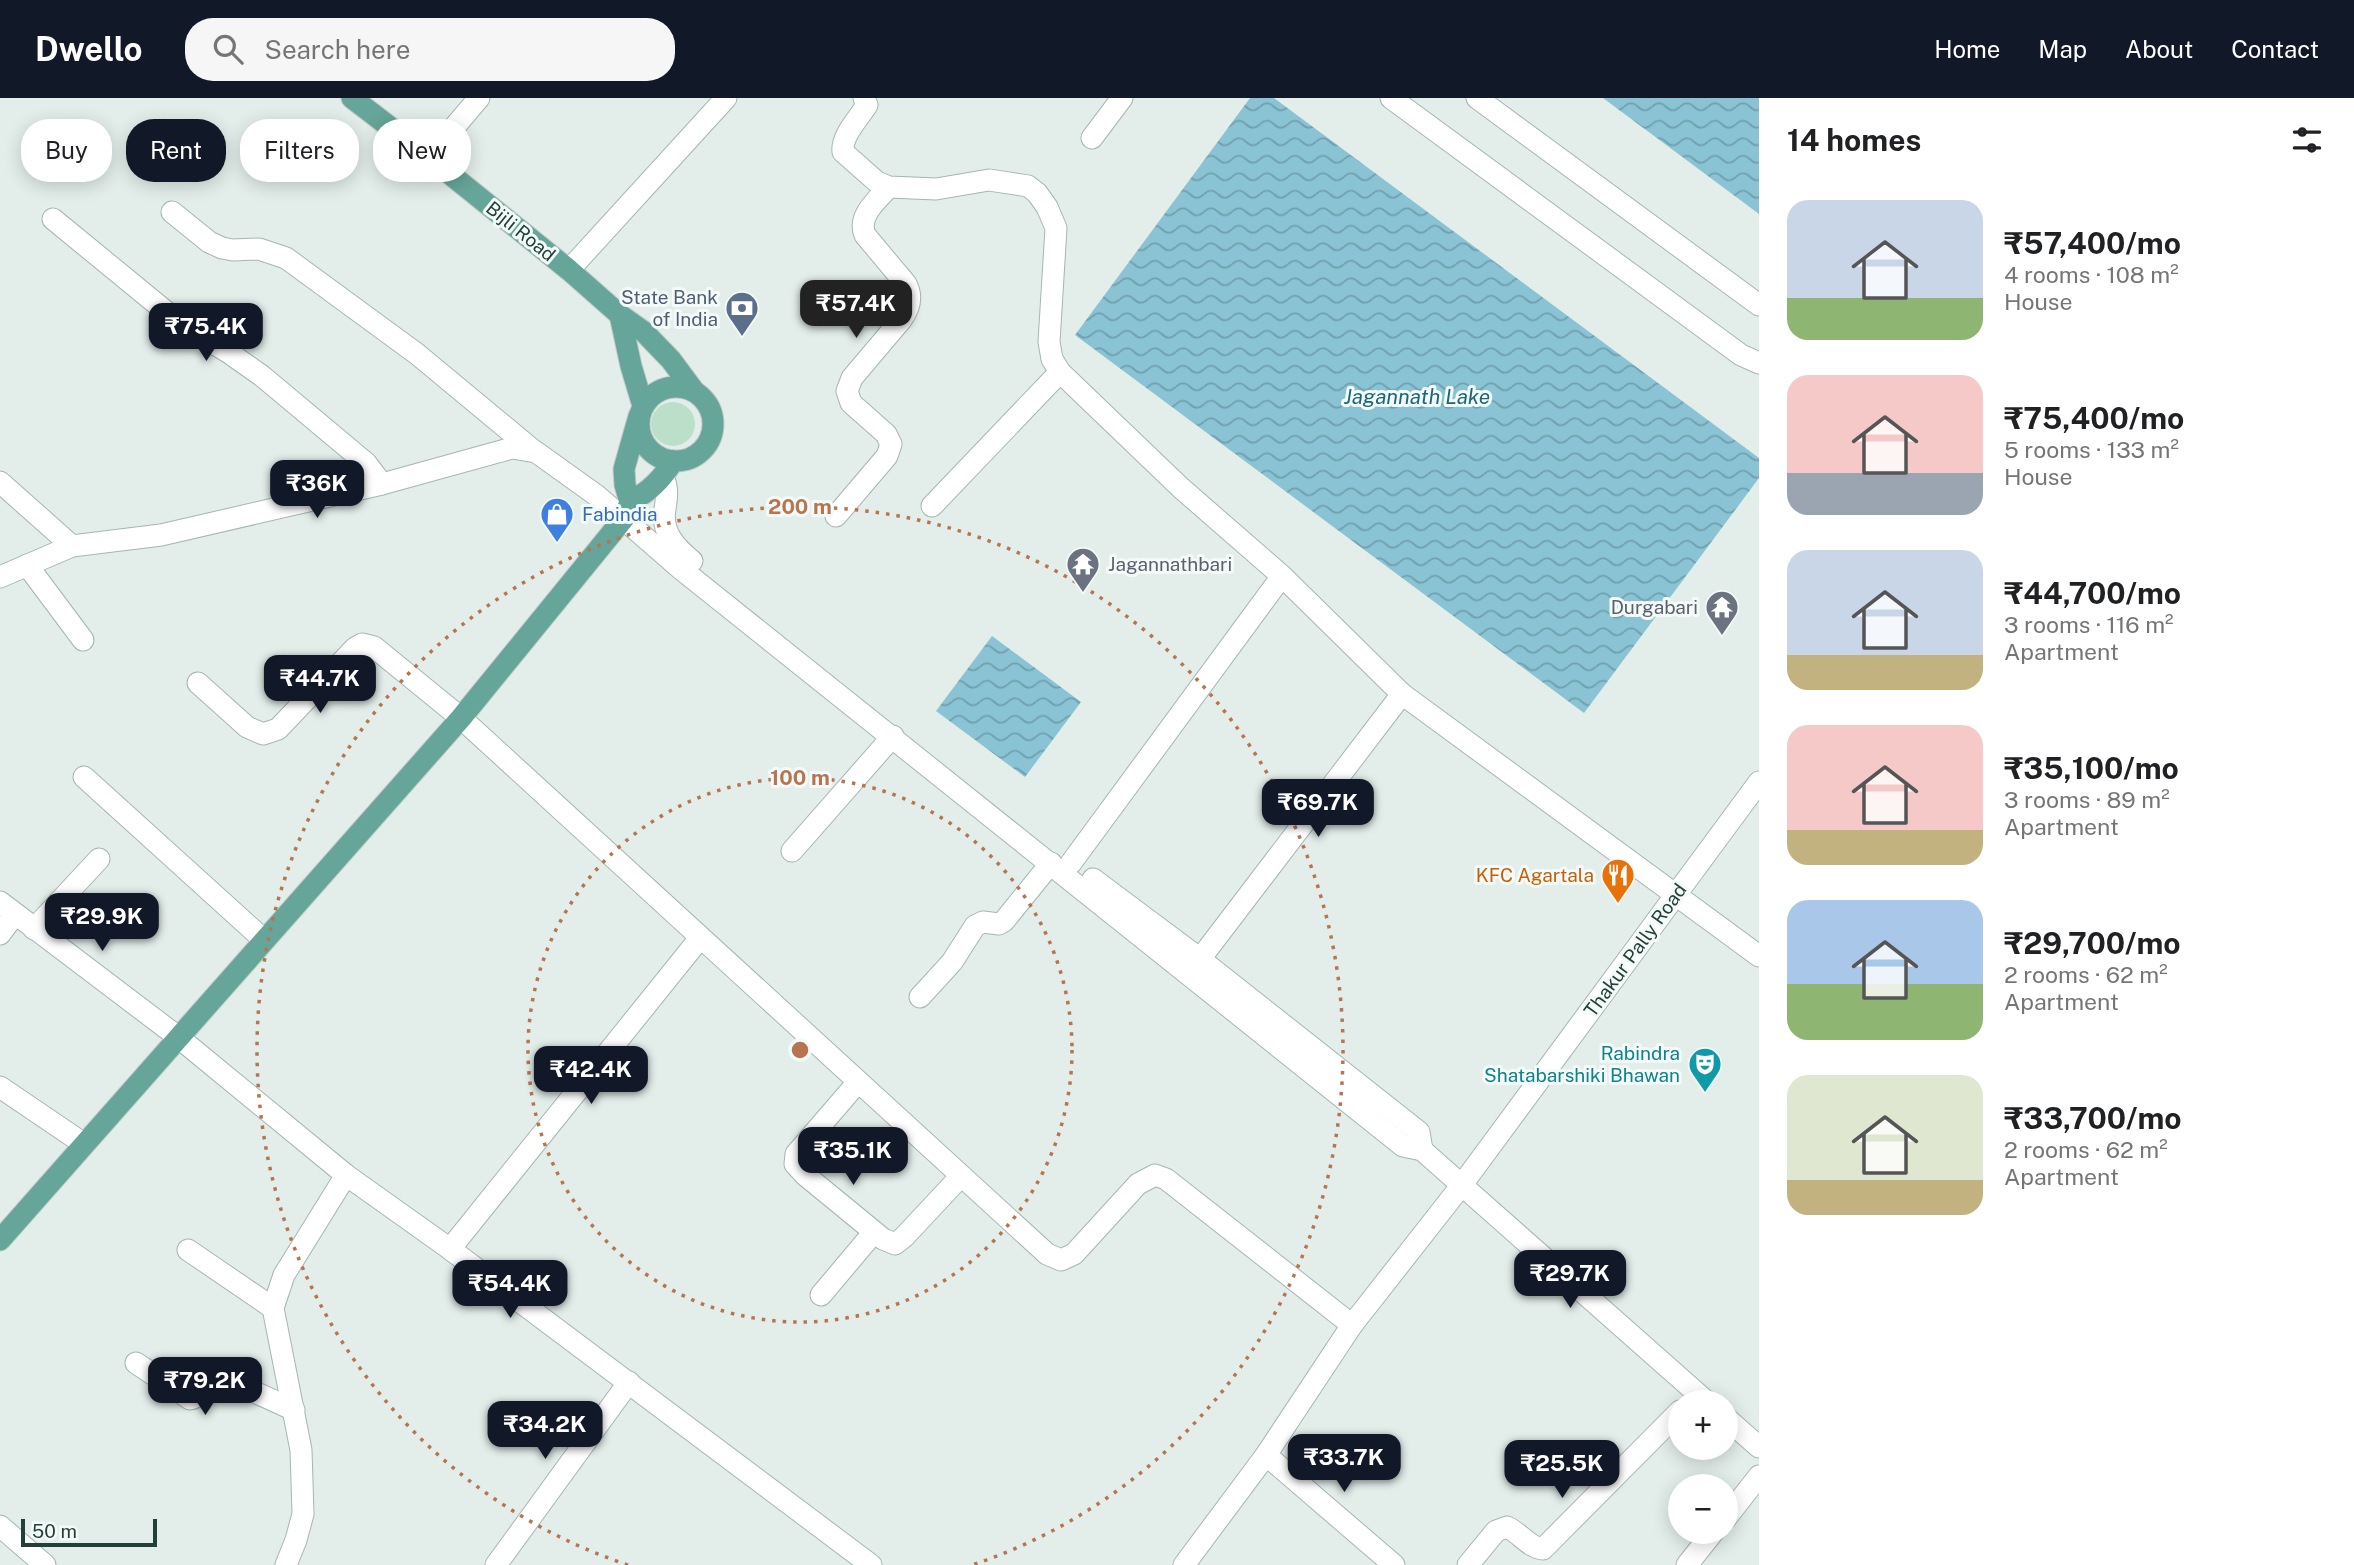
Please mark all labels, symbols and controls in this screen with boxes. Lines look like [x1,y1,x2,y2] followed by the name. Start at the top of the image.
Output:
[185,18,675,81] search box
[35,30,143,68] text: Dwello
[209,30,247,68] icon: search
[265,34,411,65] text: Search here
[1934,35,2000,63] text: Home
[2038,35,2087,63] text: Map
[2125,35,2193,63] text: About
[2231,35,2319,63] text: Contact
[21,119,112,182] chip: Buy
[126,119,226,182] chip: Rent
[240,119,359,182] chip: Filters
[373,119,471,182] chip: New
[2288,121,2326,159] icon: filters
[1787,122,1921,158] text: 14 homes
[482,196,560,266] street label: Bijli Road
[2004,225,2181,261] text: ₹57,400/mo
[1843,228,1927,312] icon: home
[2004,261,2179,288] text: 4 rooms · 108 m²
[799,280,913,340] pin: ₹57.4K
[621,286,718,330] place label: State Bank of India
[2004,288,2072,315] text: House
[723,289,761,338] bank icon: State Bank of India
[816,289,896,316] text: ₹57.4K
[149,303,263,363] pin: ₹75.4K
[165,312,247,339] text: ₹75.4K
[1344,384,1490,409] water label: Jagannath Lake
[2004,400,2184,436] text: ₹75,400/mo
[1843,403,1927,487] icon: home
[2004,436,2179,463] text: 5 rooms · 133 m²
[276,460,358,520] pin: ₹36K
[2004,463,2072,490] text: House
[286,469,348,496] text: ₹36K
[768,494,832,519] text: 200 m
[538,495,576,544] shop icon: Fabindia
[582,503,657,525] place label: Fabindia
[1064,545,1102,594] temple icon: Jagannathbari
[1108,553,1232,575] place label: Jagannathbari
[2004,575,2181,611] text: ₹44,700/mo
[1843,578,1927,662] icon: home
[1703,588,1741,637] temple icon: Durgabari
[1611,596,1698,618] place label: Durgabari
[2004,611,2174,638] text: 3 rooms · 116 m²
[2004,638,2119,665] text: Apartment
[263,656,377,715] pin: ₹44.7K
[280,664,360,691] text: ₹44.7K
[2004,750,2179,786] text: ₹35,100/mo
[1843,753,1927,837] icon: home
[770,765,830,790] text: 100 m
[1261,780,1375,839] pin: ₹69.7K
[2004,786,2170,813] text: 3 rooms · 89 m²
[1278,788,1358,815] text: ₹69.7K
[2004,813,2119,840] text: Apartment
[1599,856,1637,905] restaurant icon: KFC Agartala
[1476,864,1594,886] place label: KFC Agartala
[1579,879,1691,1021] street label: Thakur Pally Road
[45,894,159,953] pin: ₹29.9K
[61,902,143,929] text: ₹29.9K
[2004,925,2181,961] text: ₹29,700/mo
[1843,928,1927,1012] icon: home
[2004,961,2168,988] text: 2 rooms · 62 m²
[2004,988,2119,1015] text: Apartment
[788,1038,812,1062] centre of rings
[1484,1042,1680,1086] place label: Rabindra Shatabarshiki Bhawan
[1686,1045,1724,1094] theatre icon: Rabindra Shatabarshiki Bhawan
[534,1046,648,1106] pin: ₹42.4K
[550,1055,632,1082] text: ₹42.4K
[2004,1100,2182,1136] text: ₹33,700/mo
[1843,1103,1927,1187] icon: home
[796,1128,910,1187] pin: ₹35.1K
[814,1136,892,1163] text: ₹35.1K
[2004,1136,2168,1163] text: 2 rooms · 62 m²
[2004,1163,2119,1190] text: Apartment
[1513,1250,1627,1310] pin: ₹29.7K
[1530,1259,1610,1286] text: ₹29.7K
[453,1260,567,1320] pin: ₹54.4K
[468,1269,552,1296] text: ₹54.4K
[148,1358,262,1417] pin: ₹79.2K
[164,1366,246,1393] text: ₹79.2K
[1668,1390,1738,1544] map controls
[1668,1390,1738,1460] button: +
[488,1402,602,1461] pin: ₹34.2K
[504,1410,586,1437] text: ₹34.2K
[1287,1434,1401,1494] pin: ₹33.7K
[1505,1440,1619,1500] pin: ₹25.5K
[1304,1443,1384,1470] text: ₹33.7K
[1520,1449,1604,1476] text: ₹25.5K
[1668,1474,1738,1544] button: −
[21,1516,158,1548] scale bar
[32,1520,77,1542] text: 50 m

